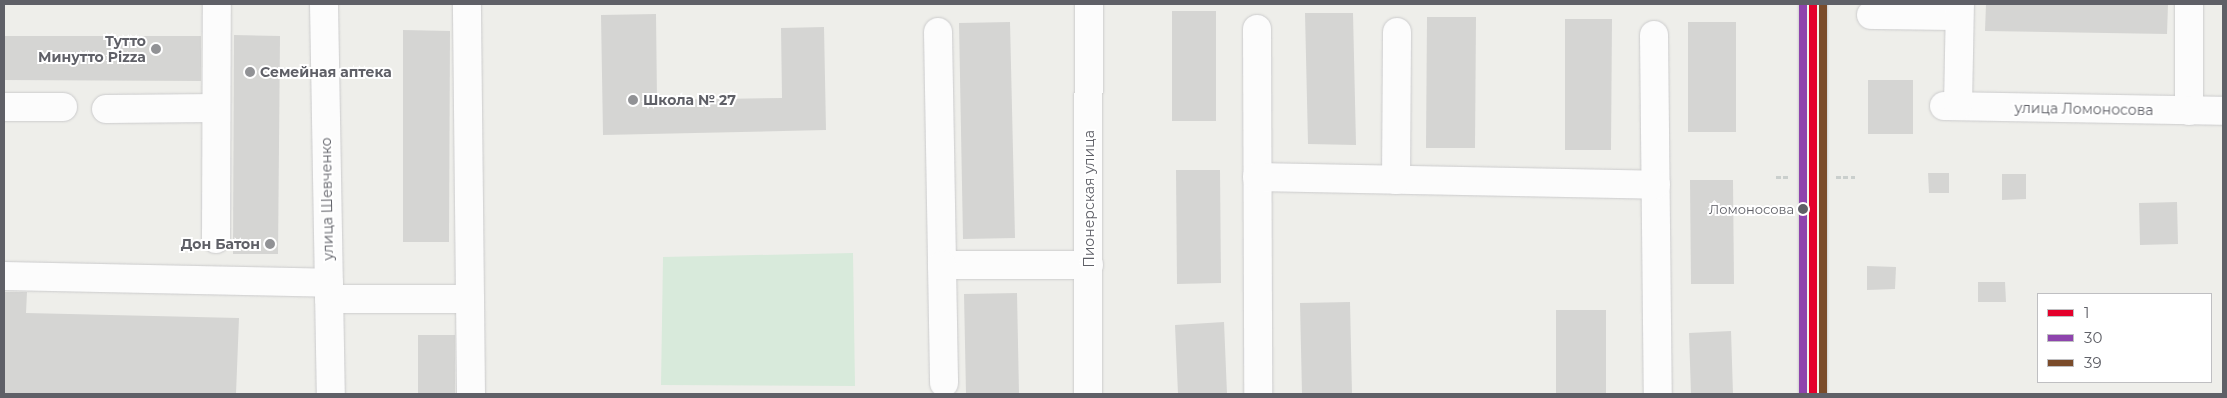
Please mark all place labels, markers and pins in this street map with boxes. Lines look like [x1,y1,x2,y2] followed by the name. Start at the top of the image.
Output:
[38,33,146,65] place label: Тутто Минутто Pizza
[150,43,162,55] marker: Тутто Минутто Pizza
[260,64,392,80] place label: Семейная аптека
[244,66,256,78] marker: Семейная аптека
[643,92,736,108] place label: Школа № 27
[627,94,639,106] marker: Школа № 27
[1709,201,1794,217] place label: Ломоносова
[1798,204,1808,214] marker: Ломоносова
[181,236,260,252] place label: Дон Батон
[264,238,276,250] marker: Дон Батон

